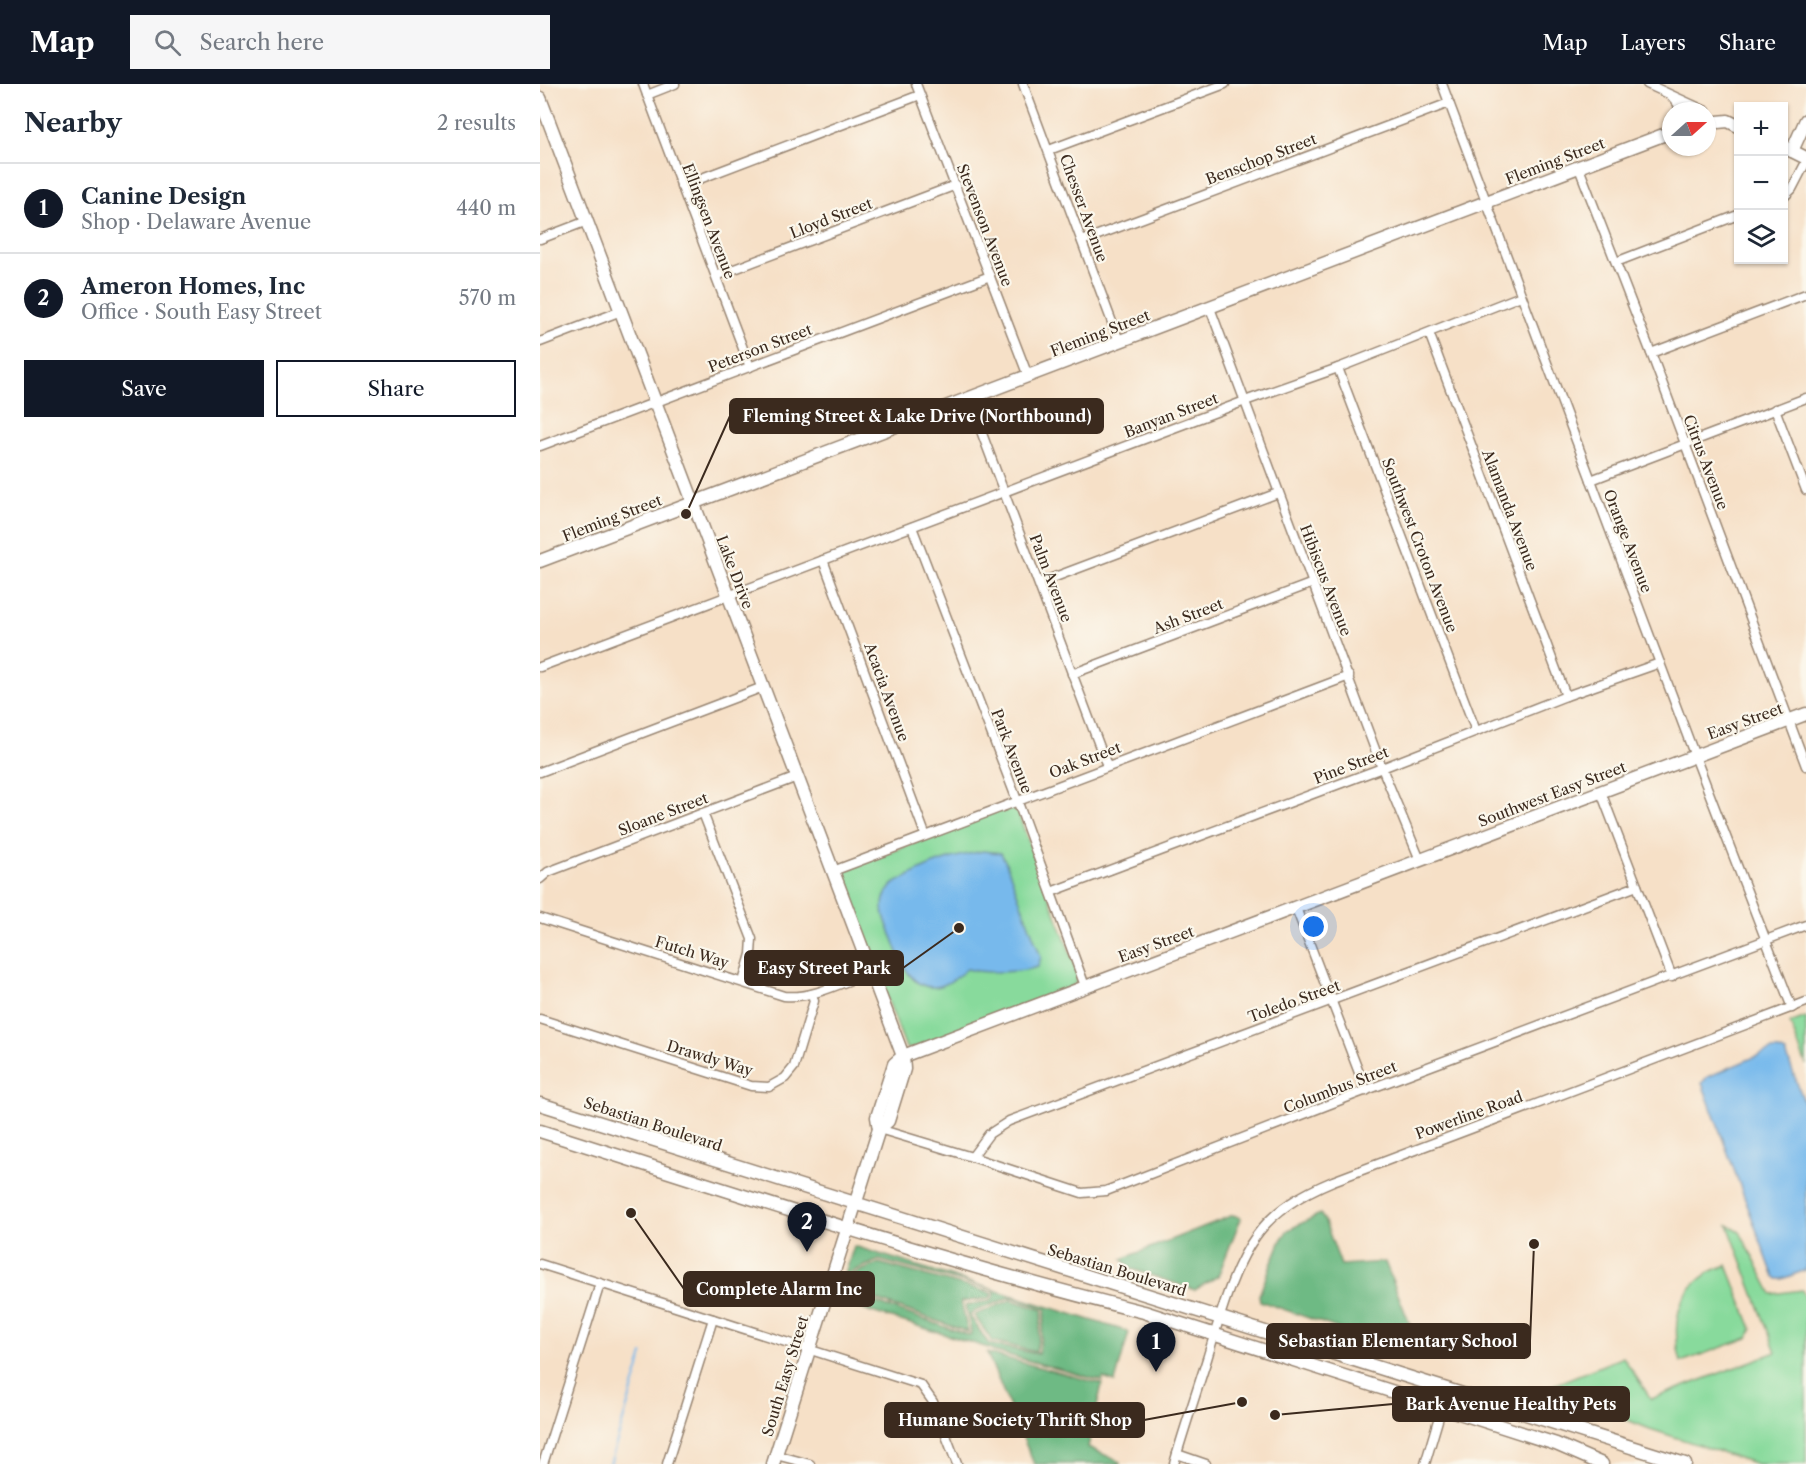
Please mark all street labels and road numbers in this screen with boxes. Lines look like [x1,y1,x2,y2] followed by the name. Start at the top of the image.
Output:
[1203,129,1320,189] street label: Benschop Street
[1503,133,1608,189] street label: Fleming Street
[1056,151,1112,265] street label: Chesser Avenue
[678,161,740,281] street label: Ellingsen Avenue
[953,161,1017,289] street label: Stevenson Avenue
[787,193,875,242] street label: Lloyd Street
[1048,305,1153,361] street label: Fleming Street
[705,319,815,377] street label: Peterson Street
[1121,388,1221,442] street label: Banyan Street
[1679,412,1733,512] street label: Citrus Avenue
[1478,446,1542,573] street label: Alamanda Avenue
[1378,455,1462,635] street label: Southwest Croton Avenue
[1600,487,1656,595] street label: Orange Avenue
[560,490,665,546] street label: Fleming Street
[1296,522,1356,638] street label: Hibiscus Avenue
[1026,531,1076,625] street label: Palm Avenue
[712,533,758,611] street label: Lake Drive
[1149,594,1226,638] street label: Ash Street
[860,639,914,744] street label: Acacia Avenue
[1705,698,1786,743] street label: Easy Street
[987,706,1037,796] street label: Park Avenue
[1046,737,1124,782] street label: Oak Street
[1311,742,1392,788] street label: Pine Street
[1475,757,1629,831] street label: Southwest Easy Street
[615,788,711,840] street label: Sloane Street
[1116,921,1197,966] street label: Easy Street
[653,932,732,972] street label: Futch Way
[1245,975,1343,1026] street label: Toledo Street
[665,1036,756,1080] street label: Drawdy Way
[1281,1056,1400,1117] street label: Columbus Street
[1413,1087,1525,1143] street label: Powerline Road
[581,1093,725,1155] street label: Sebastian Boulevard
[1045,1240,1189,1300] street label: Sebastian Boulevard
[758,1313,813,1439] street label: South Easy Street

